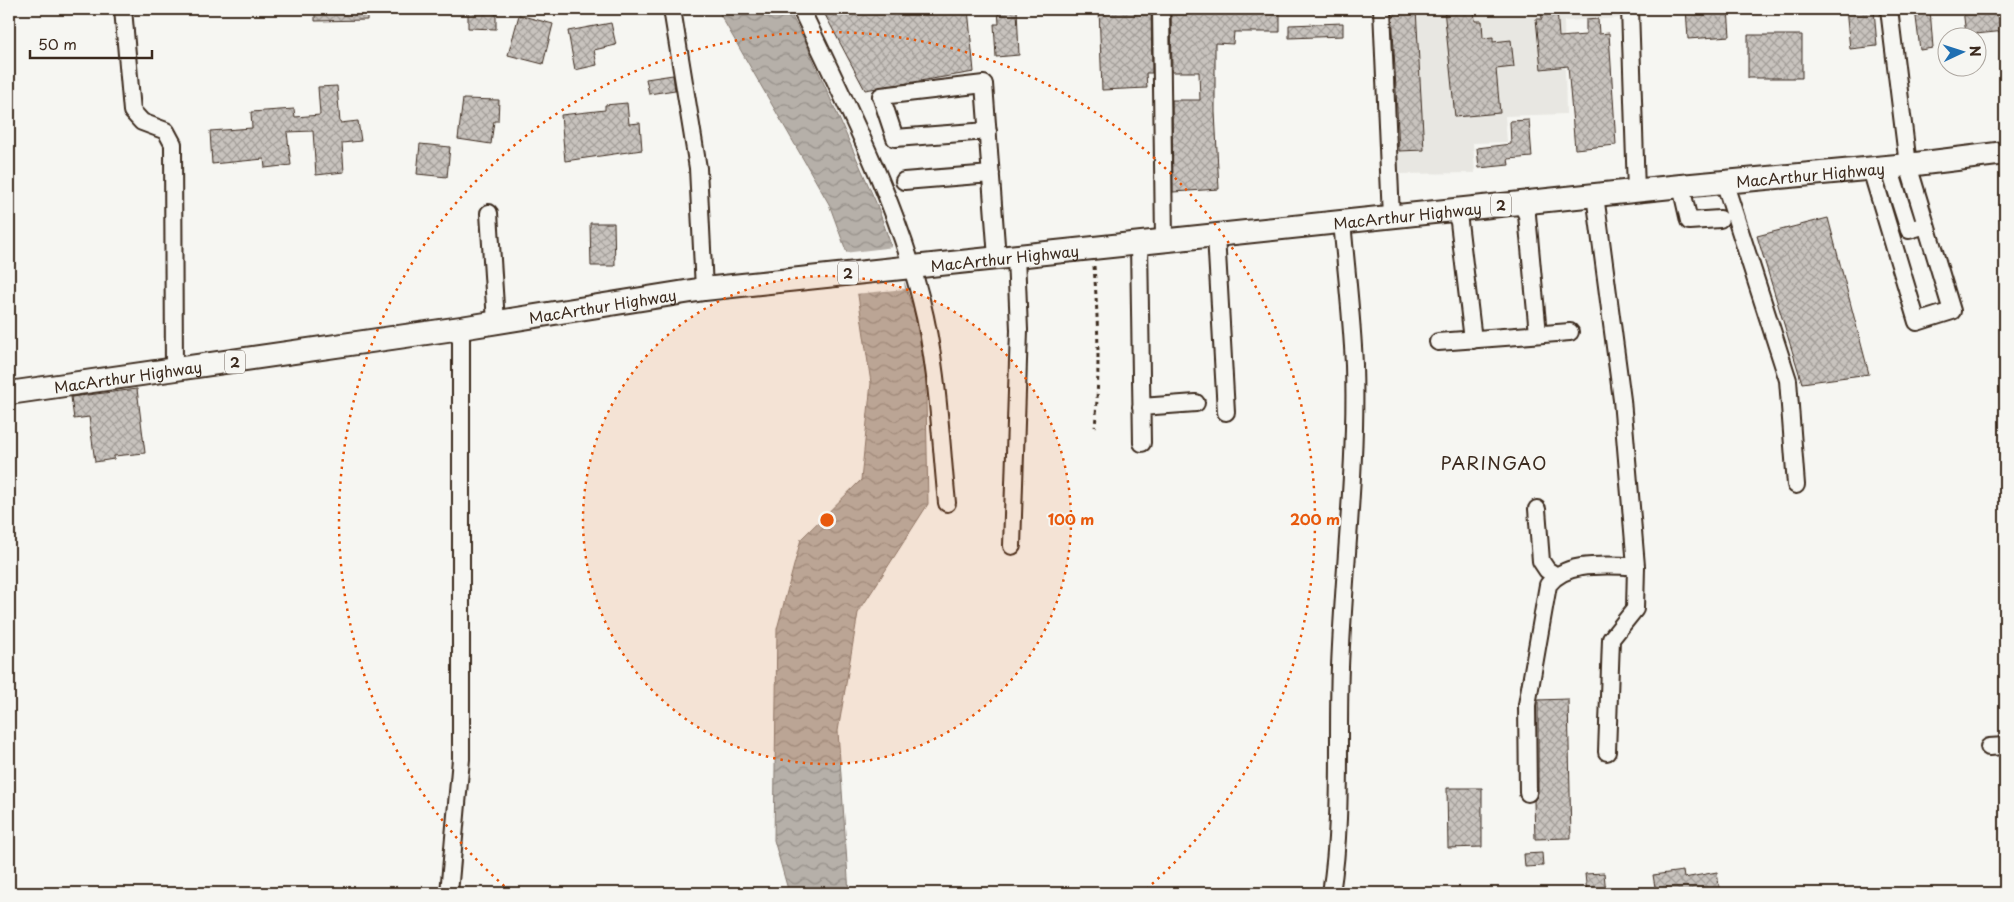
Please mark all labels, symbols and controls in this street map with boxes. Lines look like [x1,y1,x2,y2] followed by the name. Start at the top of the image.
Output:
[30,28,152,60] scale bar
[1936,28,1986,78] north arrow
[38,32,77,55] text: 50 m
[1965,45,1986,57] text: N
[1735,156,1886,192] street label: MacArthur Highway
[1491,194,1511,216] road number: 2
[1332,196,1483,234] street label: MacArthur Highway
[929,238,1080,277] street label: MacArthur Highway
[838,262,858,284] road number: 2
[527,282,678,328] street label: MacArthur Highway
[225,351,245,374] road number: 2
[52,354,203,398] street label: MacArthur Highway
[1441,449,1548,476] district label: PARINGAO
[1048,507,1094,530] text: 100 m
[1290,507,1340,530] text: 200 m
[818,511,836,529] centre of rings

